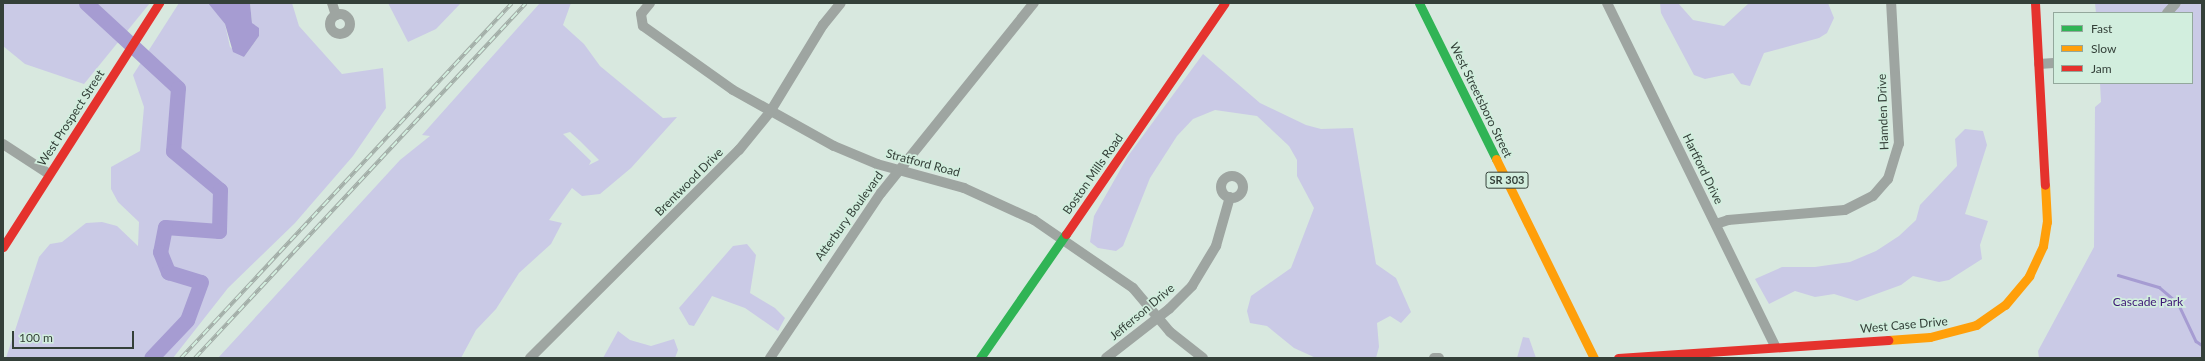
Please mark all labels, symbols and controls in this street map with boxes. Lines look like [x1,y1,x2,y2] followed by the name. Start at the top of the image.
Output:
[2053,12,2193,84] legend
[2091,21,2112,36] text: Fast
[1447,40,1515,160] street label: West Streetsboro Street
[2091,41,2116,56] text: Slow
[2091,61,2112,76] text: Jam
[35,67,107,169] street label: West Prospect Street
[1874,74,1892,150] street label: Hamden Drive
[1060,131,1126,217] street label: Boston Mills Road
[1680,131,1726,207] street label: Hartford Drive
[652,145,726,219] street label: Brentwood Drive
[884,146,962,180] street label: Stratford Road
[812,169,886,263] street label: Atterbury Boulevard
[1485,171,1529,189] road number: SR 303
[1107,281,1177,343] street label: Jefferson Drive
[2113,295,2183,309] park label: Cascade Park
[1860,314,1948,336] street label: West Case Drive
[14,323,136,349] scale bar
[19,330,53,345] text: 100 m

